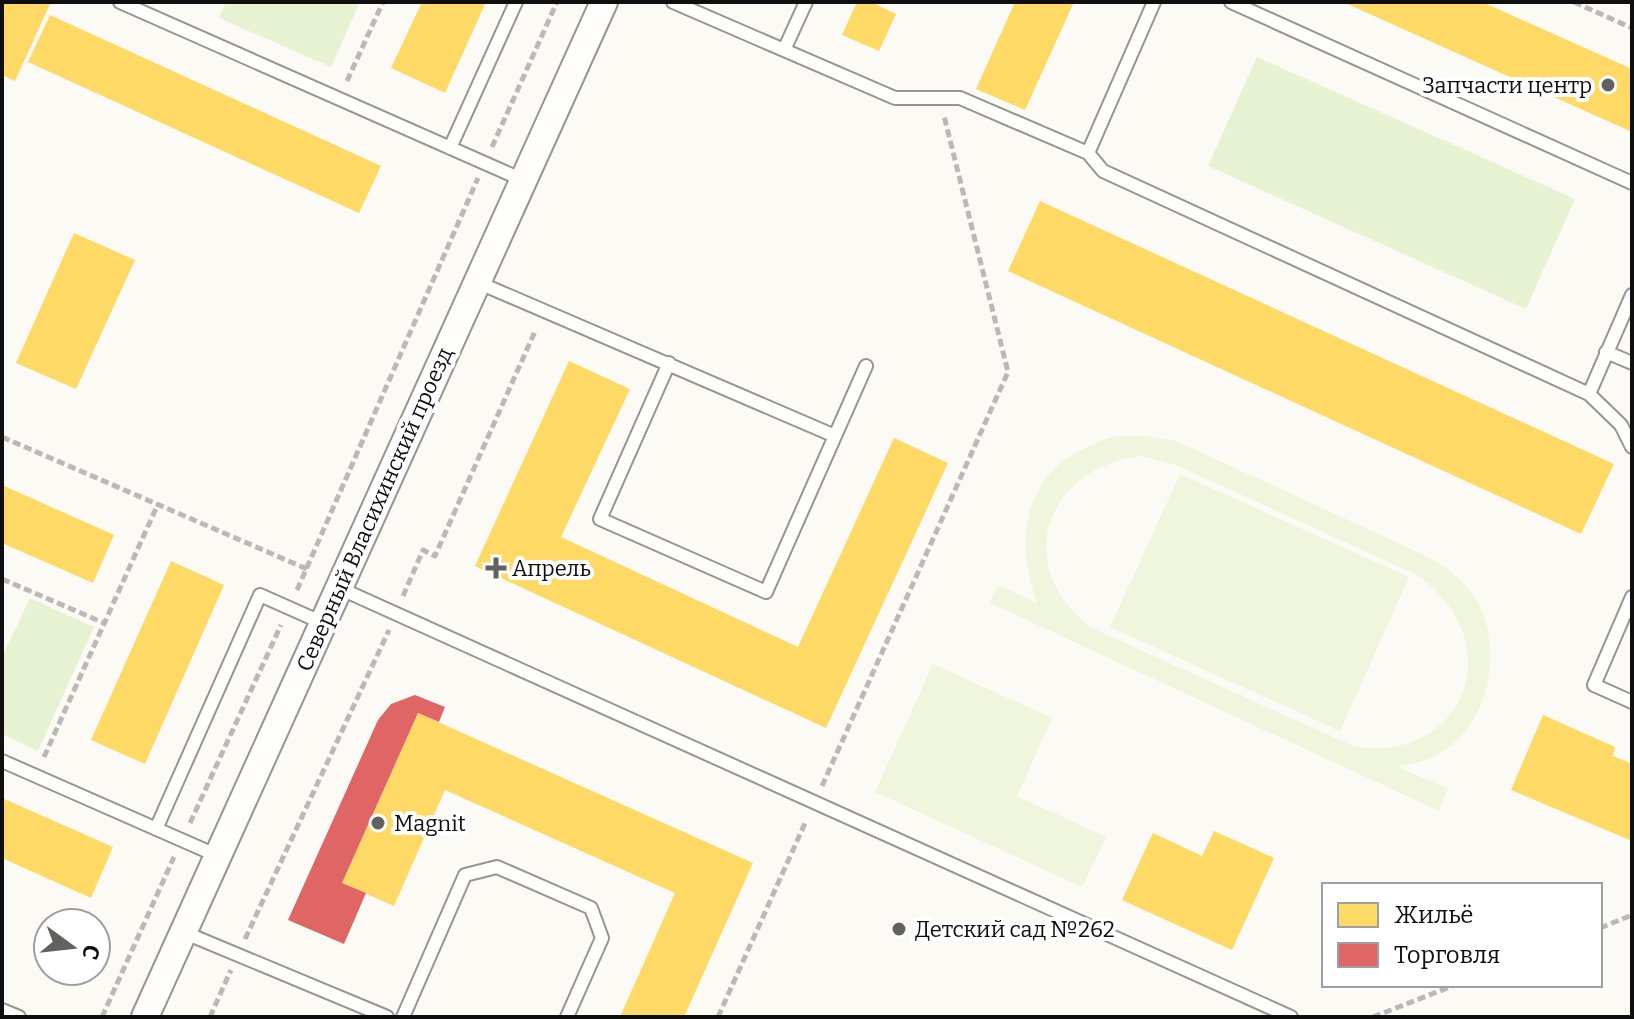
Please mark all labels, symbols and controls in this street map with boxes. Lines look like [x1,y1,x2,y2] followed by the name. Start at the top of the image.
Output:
[1422,72,1592,99] place label: Запчасти центр
[1599,76,1617,94] marker: Запчасти центр
[291,343,458,675] street label: Северный Власихинский проезд
[512,555,591,582] place label: Апрель
[487,559,505,577] marker: Апрель
[394,810,466,837] place label: Magnit
[369,814,387,832] marker: Magnit
[1322,883,1602,987] legend
[1394,901,1473,929] text: Жильё
[32,907,112,987] north arrow
[915,916,1115,943] place label: Детский сад №262
[890,920,908,938] marker: Детский сад №262
[1394,941,1500,969] text: Торговля
[76,942,106,962] text: С

